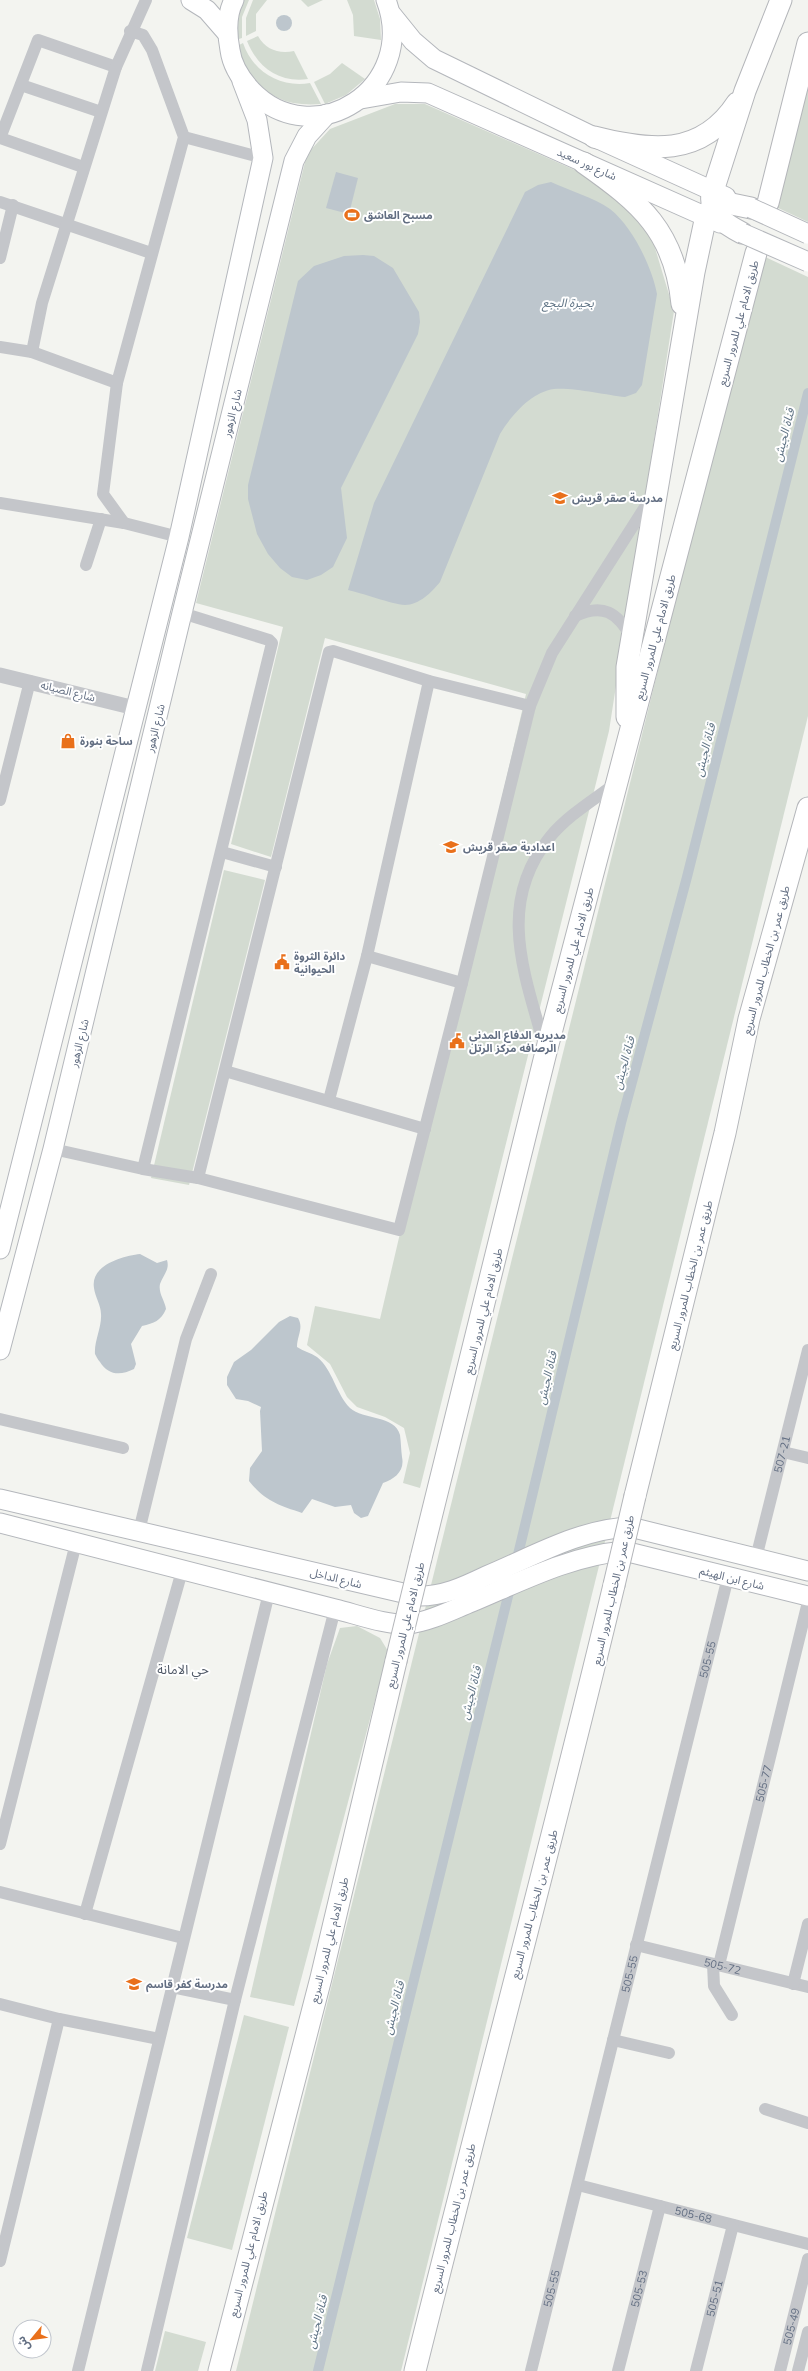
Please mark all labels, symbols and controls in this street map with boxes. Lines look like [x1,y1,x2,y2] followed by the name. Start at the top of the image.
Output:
[555,145,619,184] street label: شارع بور سعيد
[343,206,361,224] sports icon: مسبح العاشق
[364,208,433,224] place label: مسبح العاشق
[715,259,764,388] street label: طريق الامام علي للمرور السريع
[541,295,595,312] water label: بحيرة البجع
[219,387,246,440] street label: شارع الزهور
[770,405,798,463] water label: قناة الجيش
[551,489,569,507] school or university icon: مدرسة صقر قريش
[572,491,663,505] place label: مدرسة صقر قريش
[632,573,681,702] street label: طريق الامام علي للمرور السريع
[39,677,97,706] street label: شارع الصيانه
[142,702,169,755] street label: شارع الزهور
[691,720,719,778] water label: قناة الجيش
[59,732,77,750] shop icon: ساحة بنورة
[80,734,133,748] place label: ساحة بنورة
[442,838,460,856] school or university icon: اعدادية صقر قريش
[463,840,555,854] place label: اعدادية صقر قريش
[739,884,794,1036] street label: طريق عمر بن الخطاب للمرور السريع
[550,886,599,1015] street label: طريق الامام علي للمرور السريع
[294,949,346,976] place label: دائرة الثروة الحيوانية
[273,953,291,971] public building icon: دائرة الثروة الحيوانية
[66,1017,93,1070] street label: شارع الزهور
[469,1028,566,1055] place label: مديريه الدفاع المدني الرصافه مركز الرتل
[448,1032,466,1050] public building icon: مديريه الدفاع المدني الرصافه مركز الرتل
[609,1033,638,1091] water label: قناة الجيش
[665,1199,716,1351] street label: طريق عمر بن الخطاب للمرور السريع
[461,1247,508,1376] street label: طريق الامام علي للمرور السريع
[533,1348,560,1406] water label: قناة الجيش
[771,1434,793,1474] street label: 507-21
[589,1514,638,1667] street label: طريق عمر بن الخطاب للمرور السريع
[383,1561,430,1690] street label: طريق الامام علي للمرور السريع
[698,1563,766,1595] street label: شارع ابن الهيثم
[308,1565,364,1592] street label: شارع الداخل
[696,1639,719,1680] street label: 505-55
[157,1661,209,1680] district label: حي الامانة
[457,1663,485,1721] water label: قناة الجيش
[752,1763,775,1803] street label: 505-77
[507,1828,562,1980] street label: طريق عمر بن الخطاب للمرور السريع
[307,1876,354,2005] street label: طريق الامام علي للمرور السريع
[618,1954,641,1994] street label: 505-55
[702,1955,743,1977] street label: 505-72
[125,1975,143,1993] school or university icon: مدرسة كفر قاسم
[146,1977,228,1993] place label: مدرسة كفر قاسم
[380,1978,408,2036] water label: قناة الجيش
[428,2142,479,2294] street label: طريق عمر بن الخطاب للمرور السريع
[226,2190,273,2319] street label: طريق الامام علي للمرور السريع
[673,2203,714,2226] street label: 505-68
[540,2268,563,2309] street label: 505-55
[628,2269,650,2309] street label: 505-53
[703,2278,726,2318] street label: 505-51
[303,2292,331,2350] water label: قناة الجيش
[780,2306,803,2346] street label: 505-49
[12,2319,52,2359] north arrow
[13,2334,33,2354] text: ش

